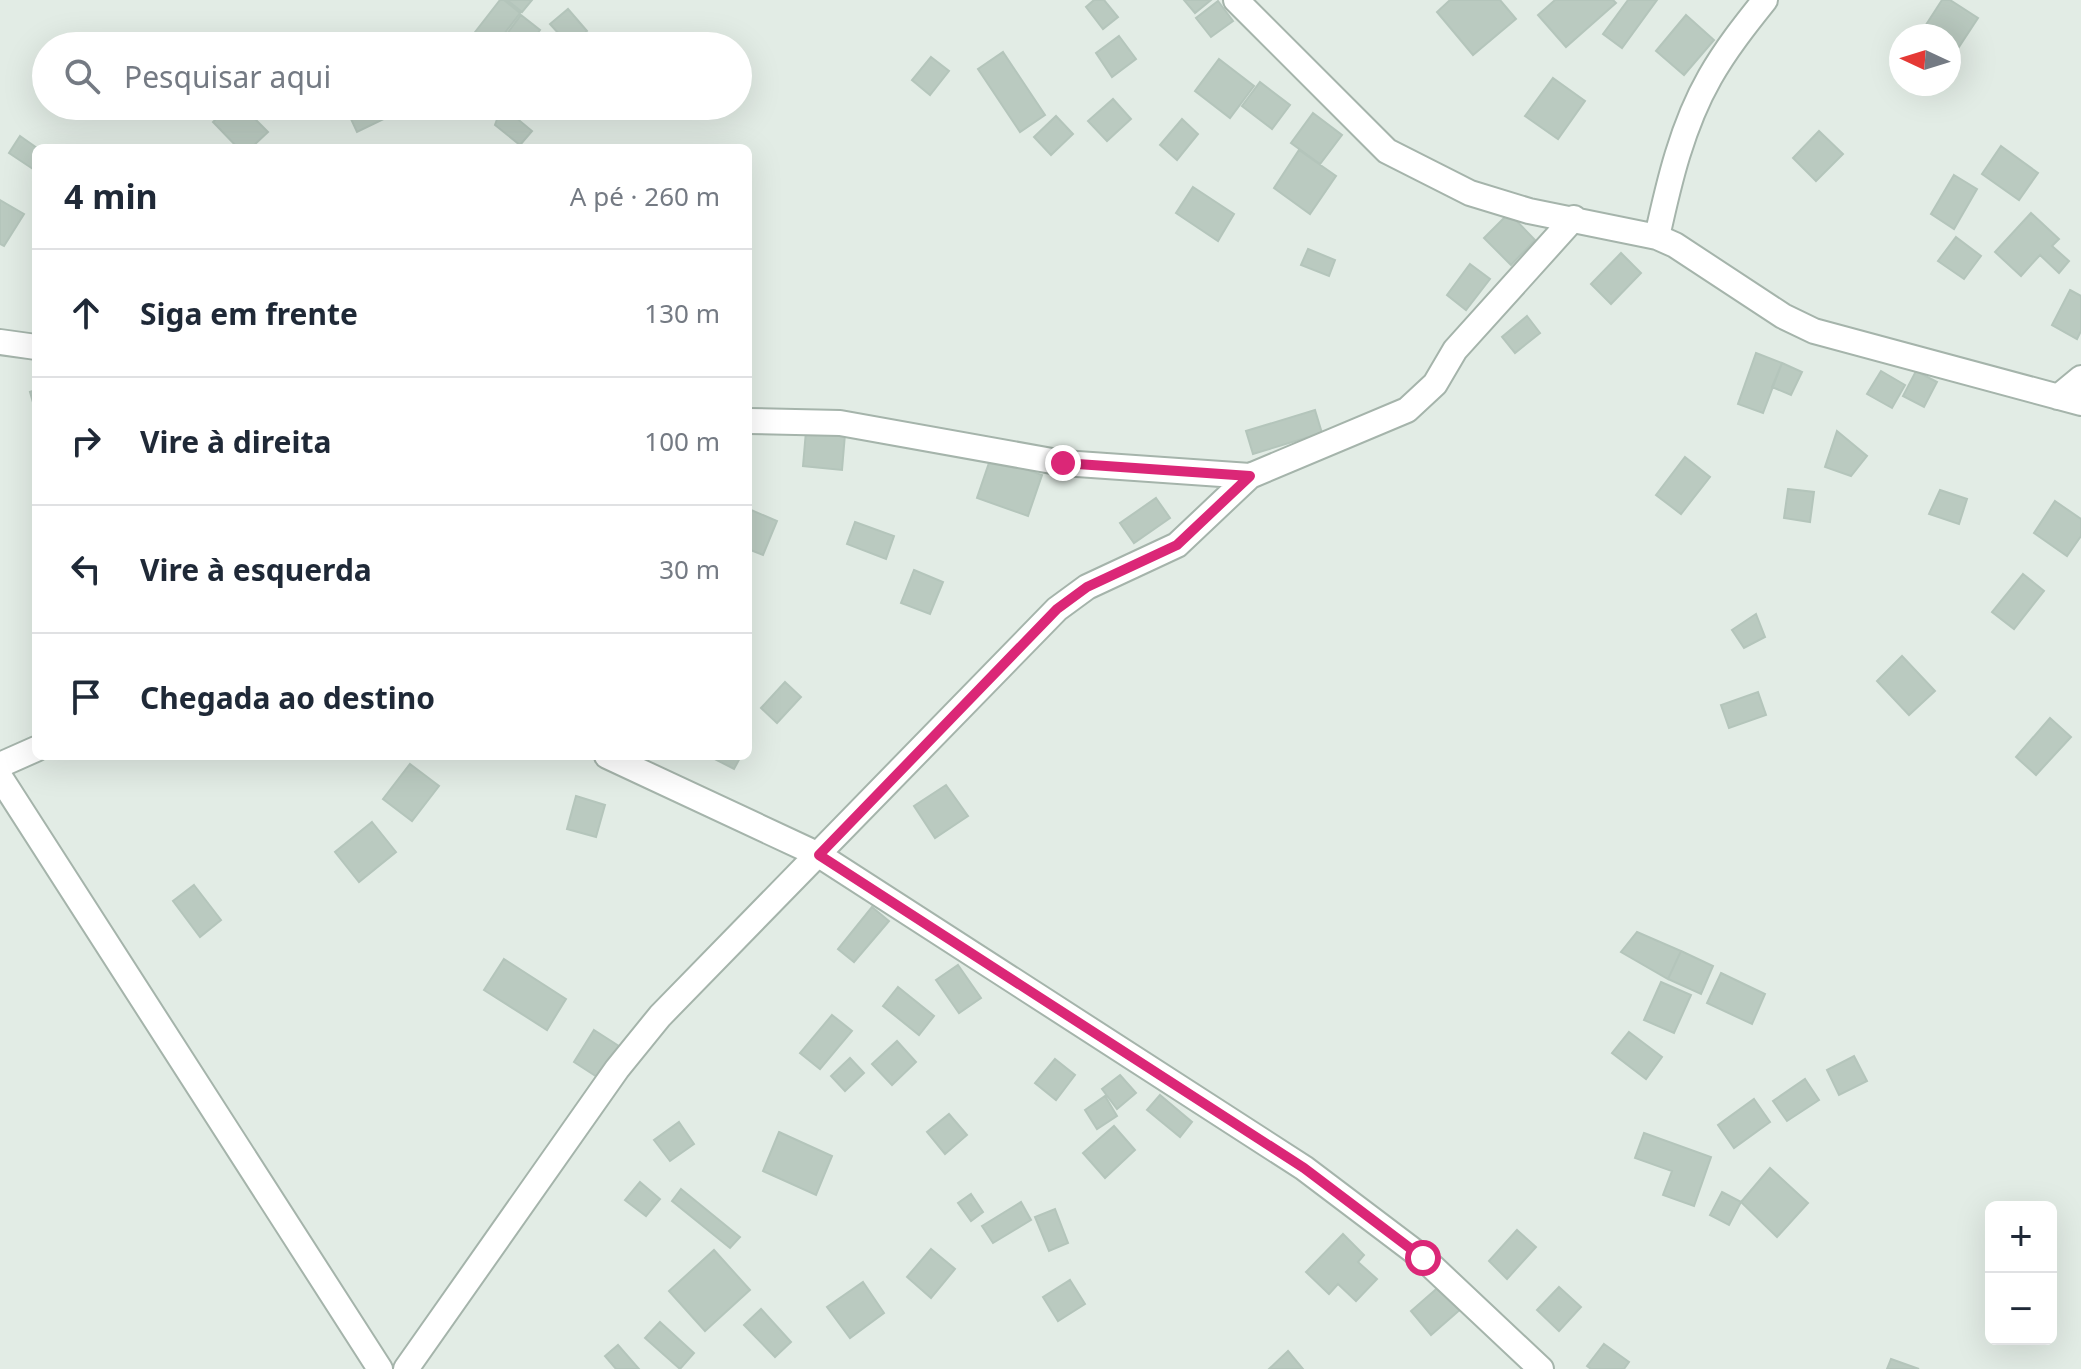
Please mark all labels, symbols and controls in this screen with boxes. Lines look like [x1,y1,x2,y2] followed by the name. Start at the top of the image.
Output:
[1889,24,1961,96] north arrow
[32,32,752,120] search box
[60,54,104,98] icon: search
[124,56,331,97] text: Pesquisar aqui
[64,173,158,219] text: 4 min
[570,178,720,214] text: A pé · 260 m
[64,291,108,335] icon: ahead
[140,293,358,334] text: Siga em frente
[644,295,720,331] text: 130 m
[64,419,108,463] icon: right
[140,421,331,462] text: Vire à direita
[644,423,720,459] text: 100 m
[1045,445,1081,481] route end
[64,547,108,591] icon: left
[140,549,372,590] text: Vire à esquerda
[659,551,720,587] text: 30 m
[64,675,108,719] icon: arrive
[140,677,435,718] text: Chegada ao destino
[1985,1201,2057,1345] map controls
[1985,1201,2057,1273] button: +
[1405,1240,1441,1276] route start
[1985,1273,2057,1345] button: −

